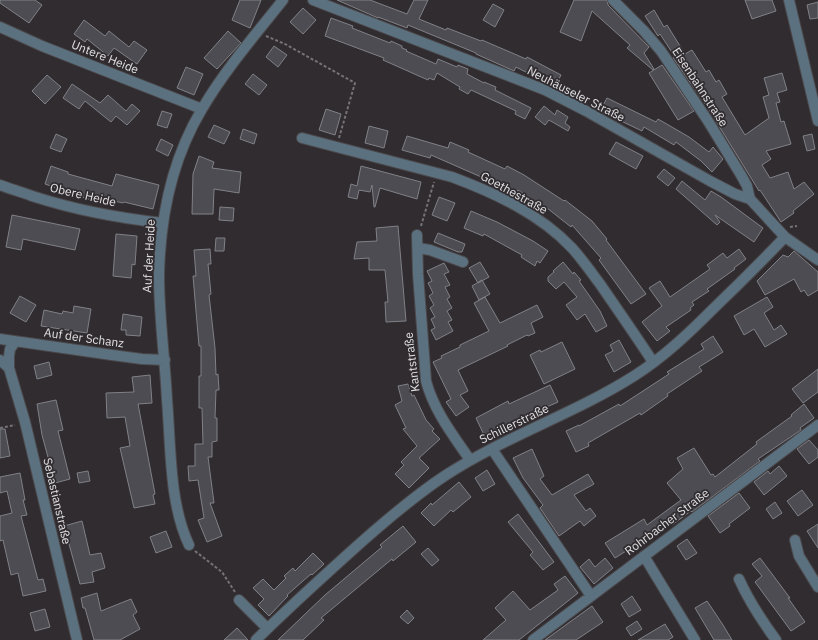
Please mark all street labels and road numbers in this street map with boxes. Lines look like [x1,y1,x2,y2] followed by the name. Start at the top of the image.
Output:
[69,36,141,77] street label: Untere Heide
[669,44,732,129] street label: Eisenbahnstraße
[525,62,628,125] street label: Neuhäuseler Straße
[478,168,551,217] street label: Goethestraße
[49,180,118,209] street label: Obere Heide
[139,218,158,293] street label: Auf der Heide
[43,324,125,351] street label: Auf der Schanz
[400,331,423,393] street label: Kantstraße
[477,400,551,447] street label: Schillerstraße
[40,456,75,546] street label: Sebastianstraße
[622,485,712,558] street label: Rohrbacher Straße

